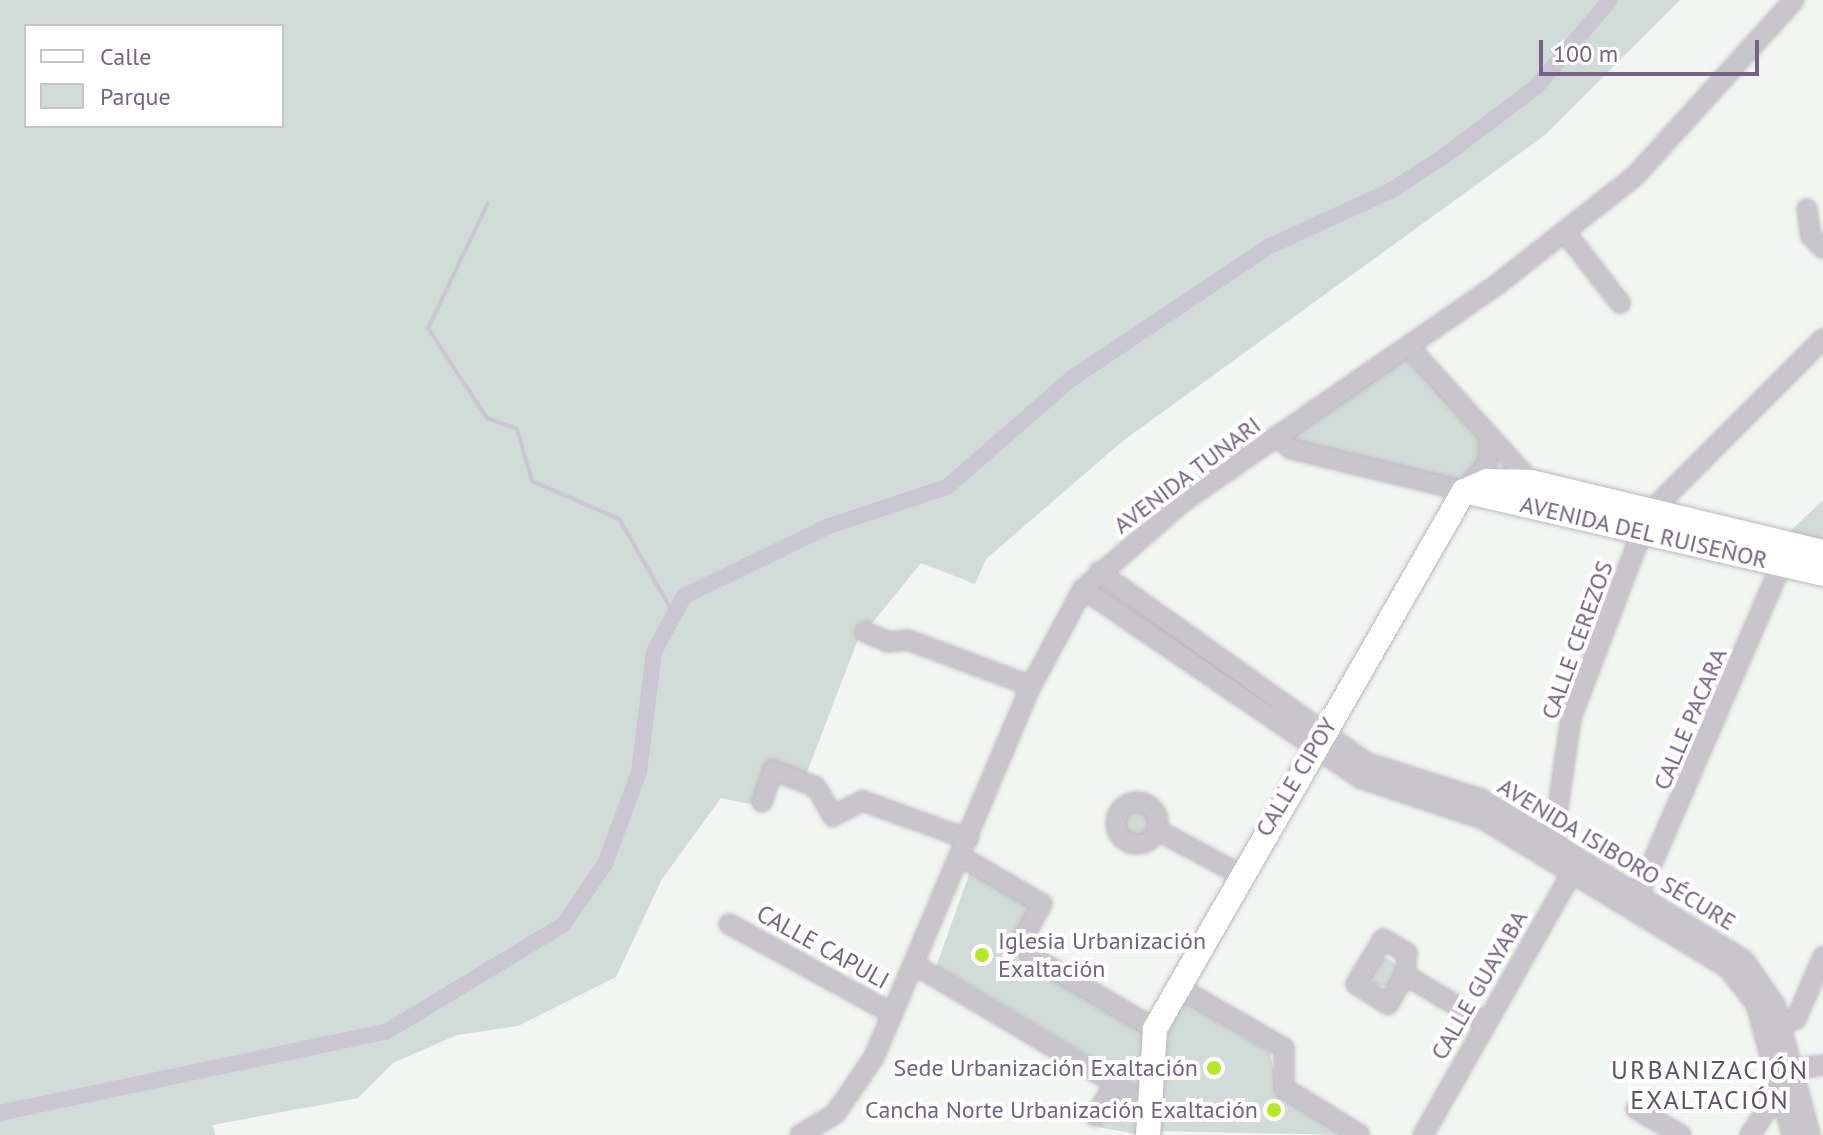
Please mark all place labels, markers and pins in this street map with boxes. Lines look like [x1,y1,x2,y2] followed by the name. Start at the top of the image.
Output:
[998,927,1206,983] place label: Iglesia Urbanización Exaltación
[973,946,991,964] marker: Iglesia Urbanización Exaltación
[894,1054,1198,1082] place label: Sede Urbanización Exaltación
[1205,1059,1223,1077] marker: Sede Urbanización Exaltación
[865,1096,1258,1124] place label: Cancha Norte Urbanización Exaltación
[1265,1101,1283,1119] marker: Cancha Norte Urbanización Exaltación

